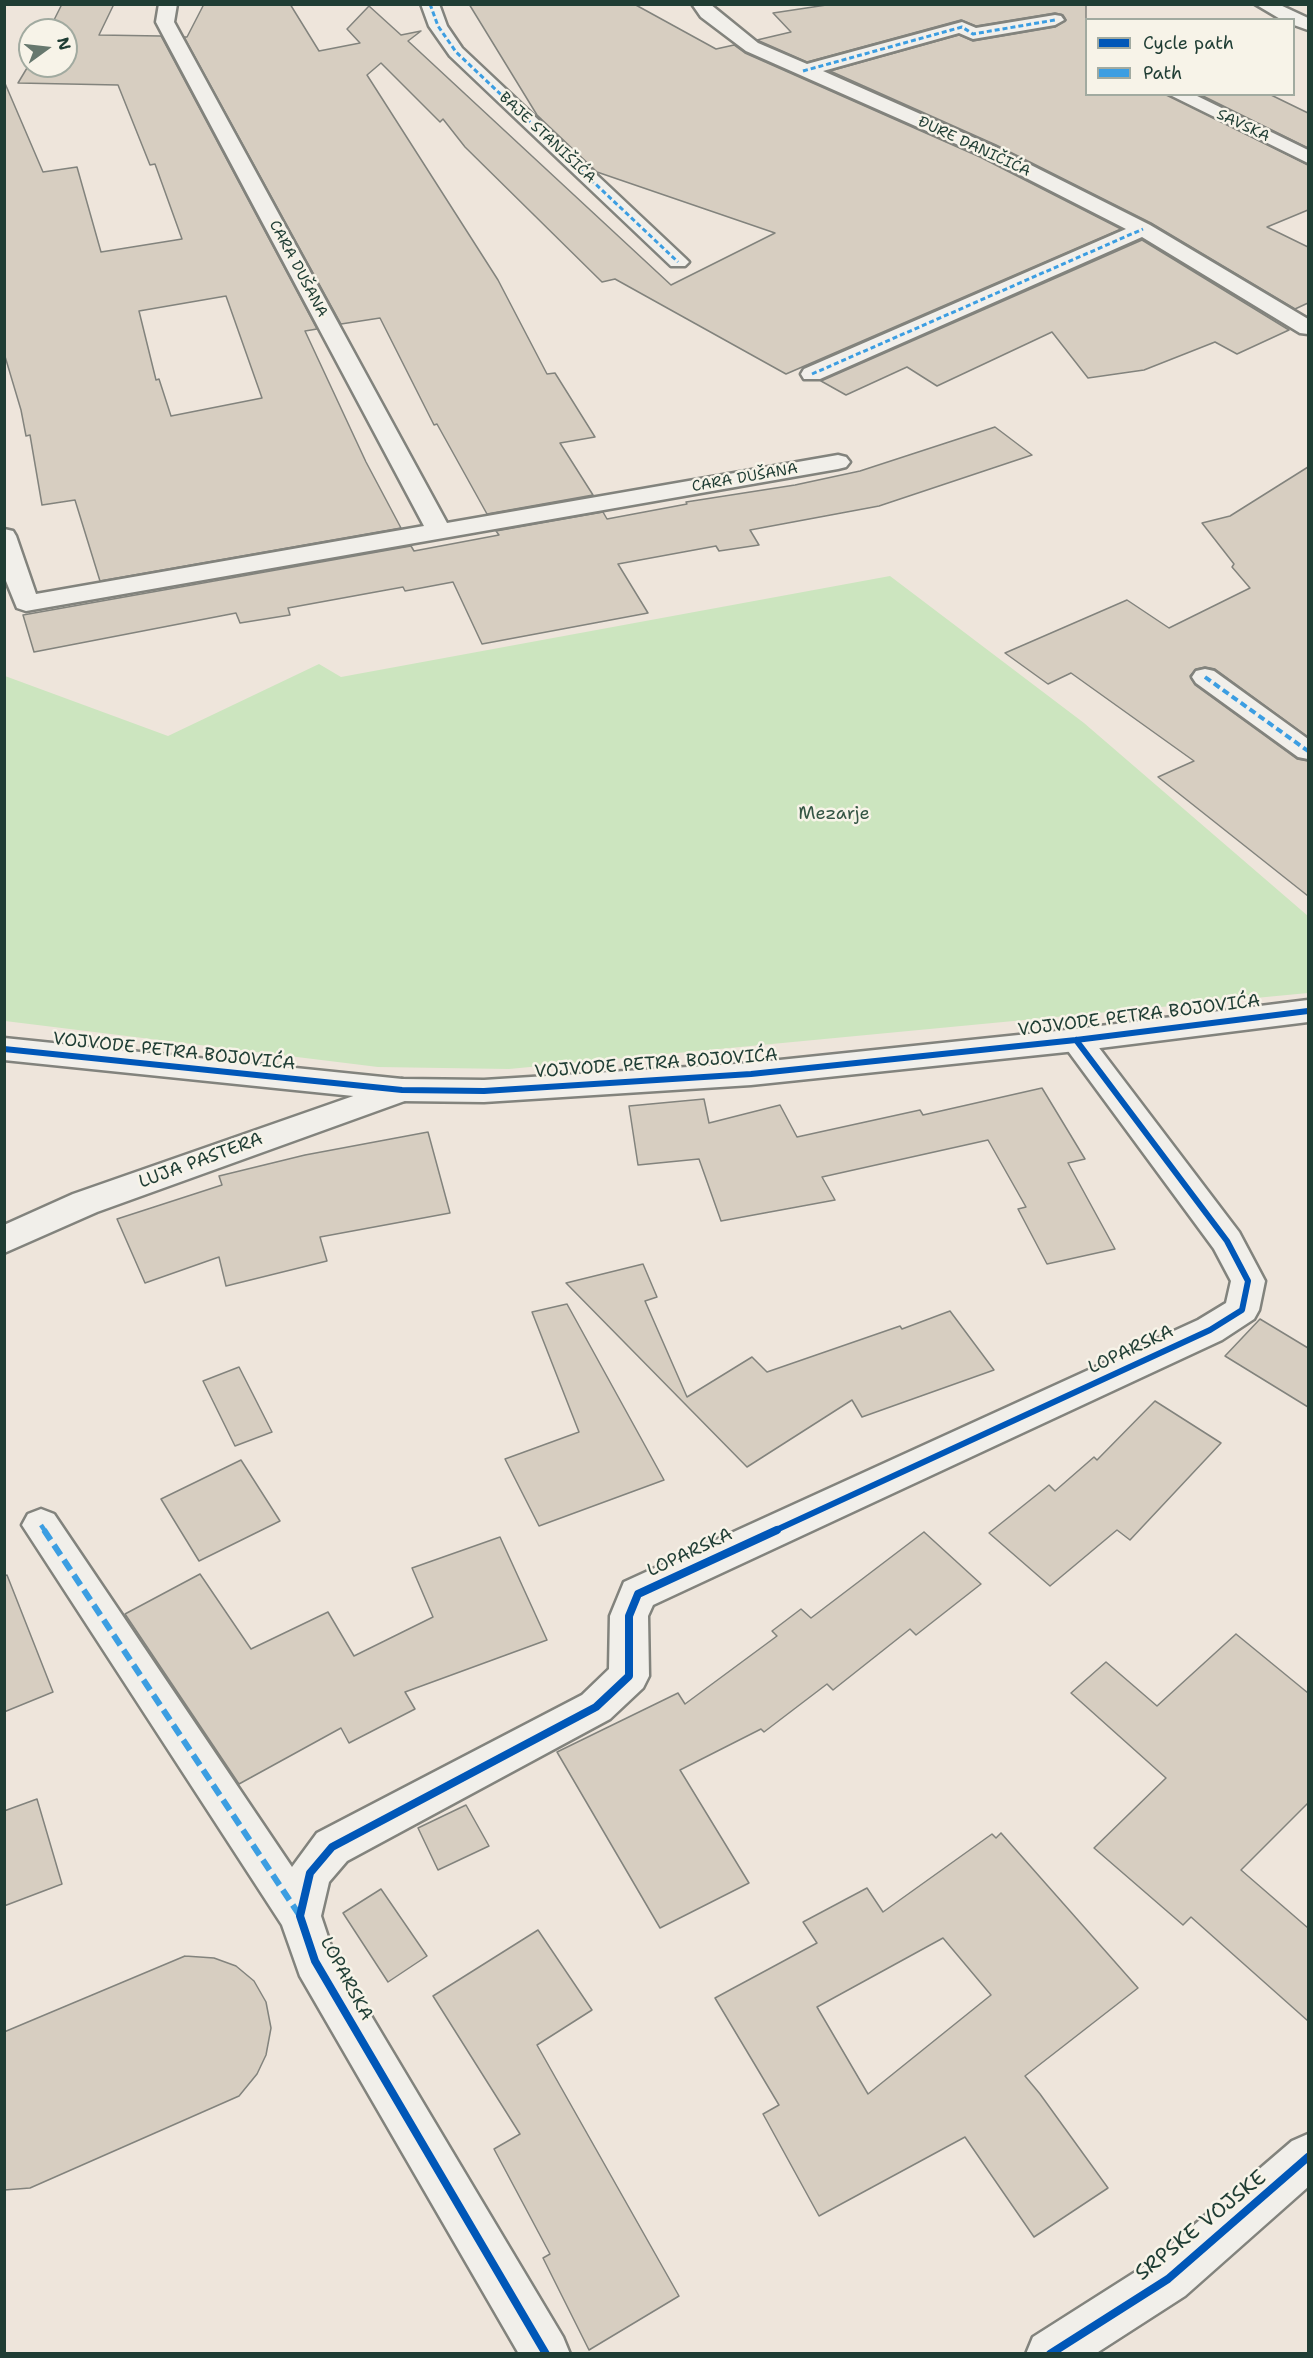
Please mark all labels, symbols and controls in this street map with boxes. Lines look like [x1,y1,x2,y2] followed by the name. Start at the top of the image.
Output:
[18,18,78,78] north arrow
[1085,18,1295,96] legend
[1143,31,1234,55] text: Cycle path
[52,35,76,53] text: N
[1143,61,1182,85] text: Path
[495,89,599,187] street label: BAJE STANIŠIĆA
[1214,106,1272,146] street label: SAVSKA
[915,113,1033,181] street label: ĐURE DANIČIĆA
[265,217,331,321] street label: CARA DUŠANA
[691,460,799,496] street label: CARA DUŠANA
[798,803,870,825] park label: Mezarje
[1017,990,1261,1042] street label: VOJVODE PETRA BOJOVIĆA
[52,1029,296,1075] street label: VOJVODE PETRA BOJOVIĆA
[534,1045,778,1083] street label: VOJVODE PETRA BOJOVIĆA
[136,1129,266,1193] street label: LUJA PASTERA
[1085,1321,1177,1379] street label: LOPARSKA
[644,1524,736,1582] street label: LOPARSKA
[315,1933,377,2025] street label: LOPARSKA
[1130,2165,1272,2287] street label: SRPSKE VOJSKE

